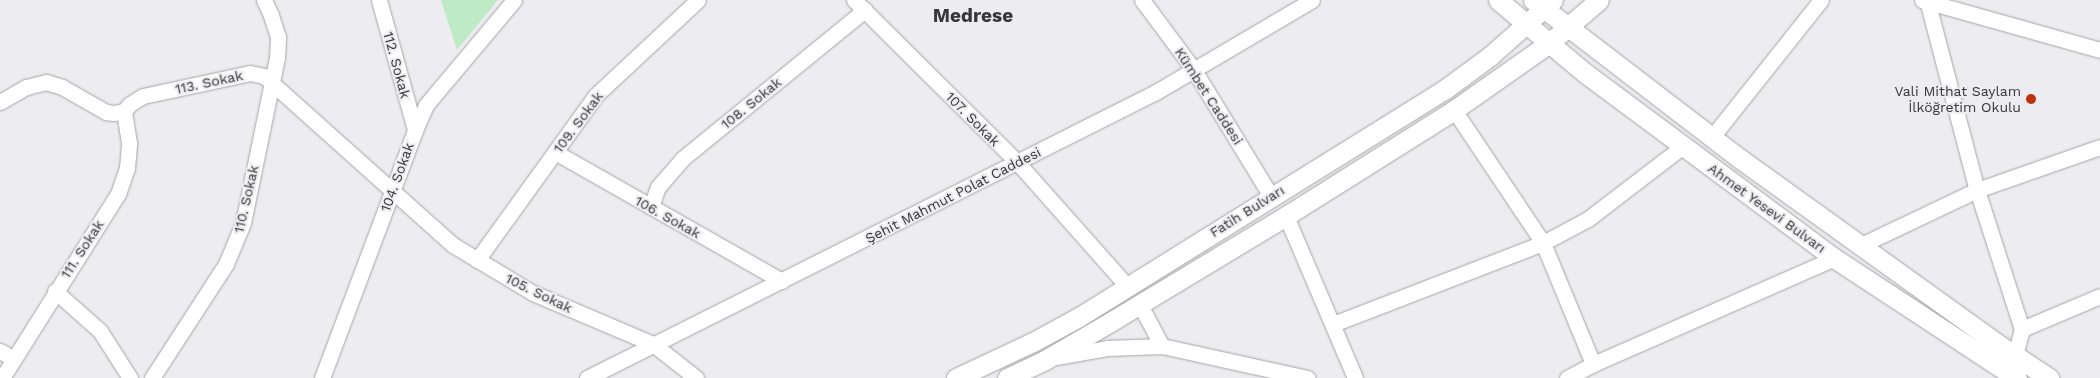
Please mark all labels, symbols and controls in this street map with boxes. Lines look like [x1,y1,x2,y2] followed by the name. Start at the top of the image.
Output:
[933,5,1013,27] district label: Medrese
[380,30,414,100] street label: 112. Sokak
[1171,44,1247,148] street label: Kümbet Caddesi
[174,67,244,97] street label: 113. Sokak
[718,74,784,132] street label: 108. Sokak
[1894,83,2021,115] place label: Vali Mithat Saylam İlköğretim Okulu
[550,88,606,156] street label: 109. Sokak
[942,88,1004,150] street label: 107. Sokak
[2025,93,2037,105] marker: Vali Mithat Saylam İlköğretim Okulu
[377,140,417,214] street label: 104. Sokak
[862,143,1044,247] street label: Şehit Mahmut Polat Caddesi
[1705,159,1829,257] street label: Ahmet Yesevi Bulvarı
[230,164,262,234] street label: 110. Sokak
[1207,181,1287,241] street label: Fatih Bulvarı
[632,192,704,242] street label: 106. Sokak
[57,217,107,281] street label: 111. Sokak
[503,270,575,316] street label: 105. Sokak

